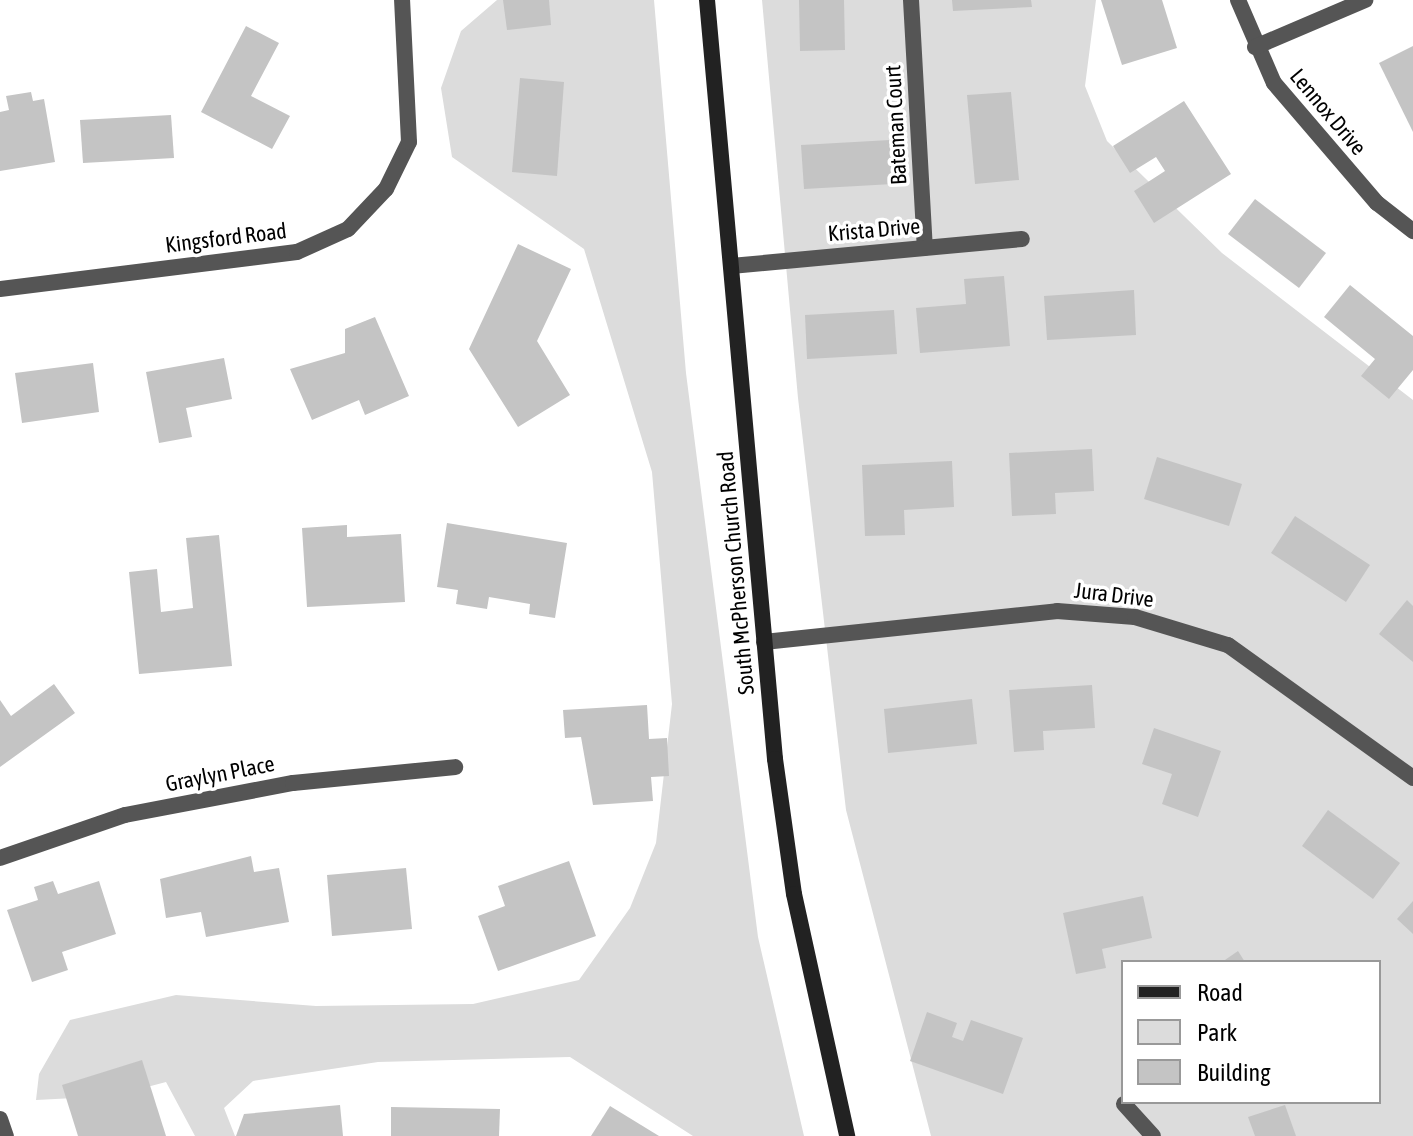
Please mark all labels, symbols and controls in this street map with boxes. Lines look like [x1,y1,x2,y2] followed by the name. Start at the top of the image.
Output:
[1284,63,1372,161] street label: Lennox Drive
[880,64,912,186] street label: Bateman Court
[827,213,921,247] street label: Krista Drive
[164,217,288,259] street label: Kingsford Road
[712,450,760,696] street label: South McPherson Church Road
[1073,577,1155,613] street label: Jura Drive
[163,751,277,797] street label: Graylyn Place
[1121,960,1381,1104] legend
[1197,979,1243,1006] text: Road
[1197,1019,1237,1046] text: Park
[1197,1059,1270,1086] text: Building

